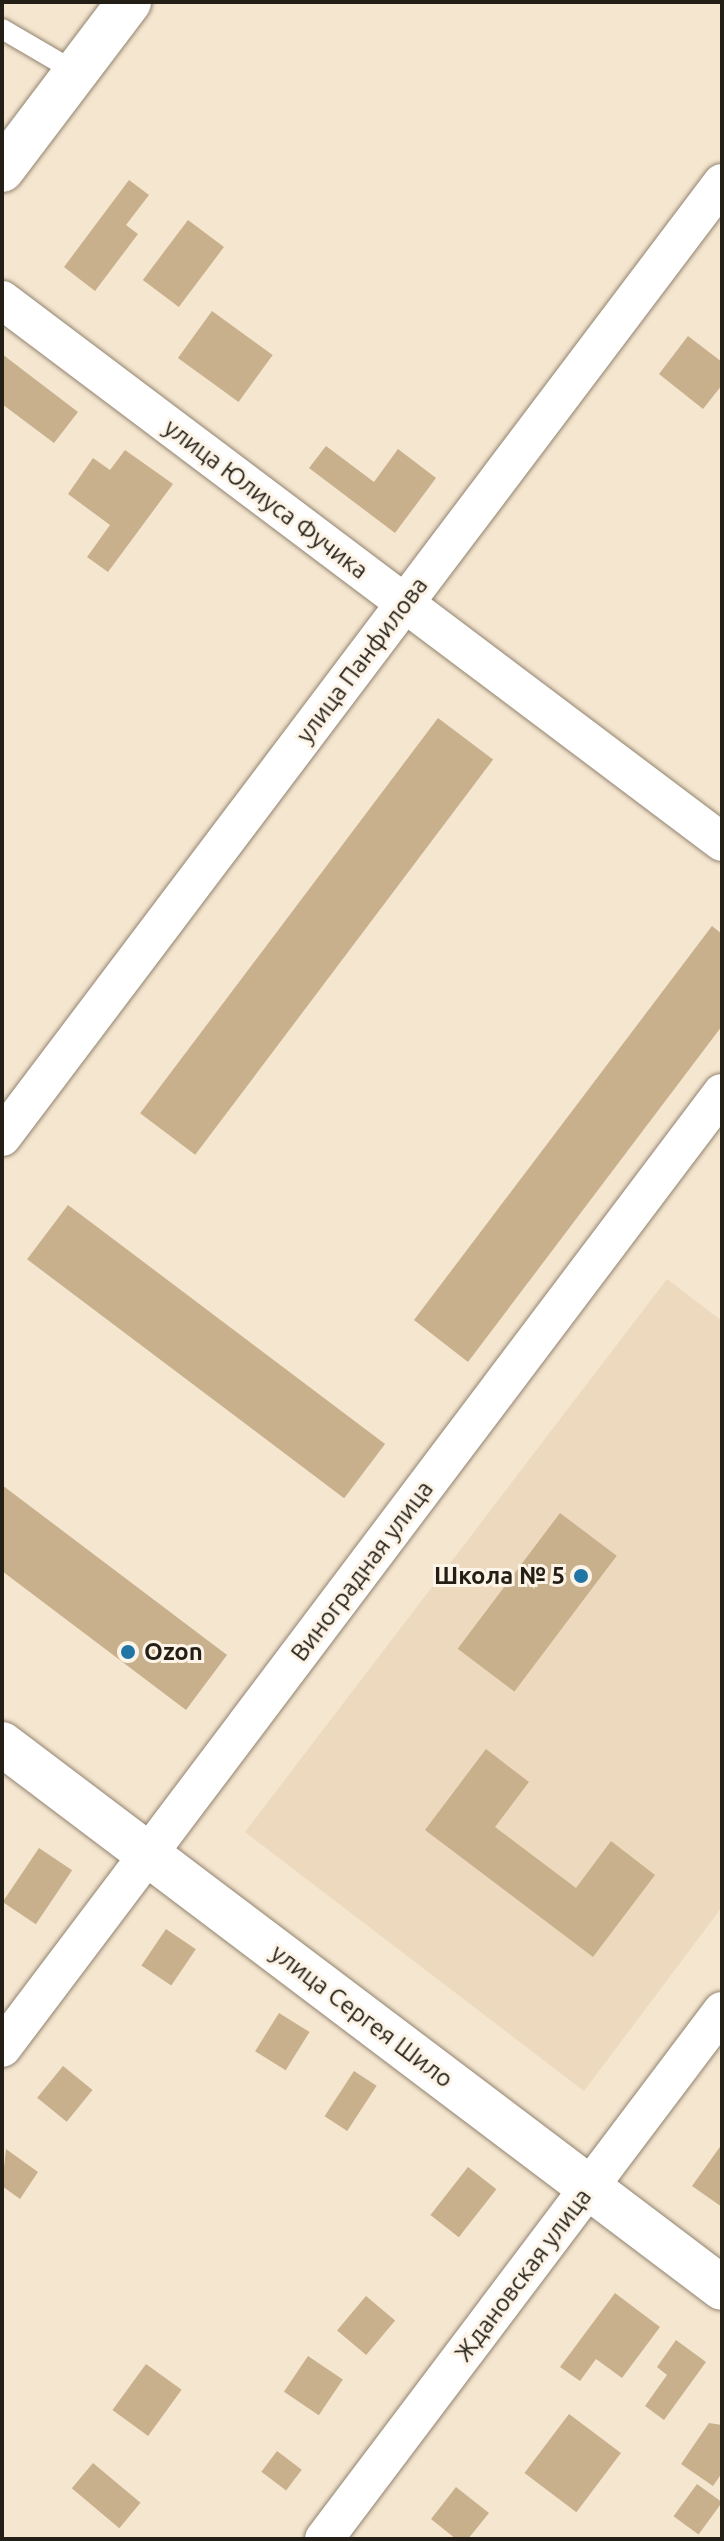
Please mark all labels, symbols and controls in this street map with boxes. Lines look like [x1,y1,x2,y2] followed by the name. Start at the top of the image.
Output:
[158,413,374,585] street label: улица Юлиуса Фучика
[290,571,434,749] street label: улица Панфилова
[285,1475,439,1667] street label: Виноградная улица
[434,1562,565,1590] place label: Школа № 5
[572,1567,590,1585] marker: Школа № 5
[144,1638,203,1666] place label: Ozon
[119,1643,137,1661] marker: Ozon
[265,1938,459,2094] street label: улица Сергея Шило
[449,2183,597,2367] street label: Ждановская улица

